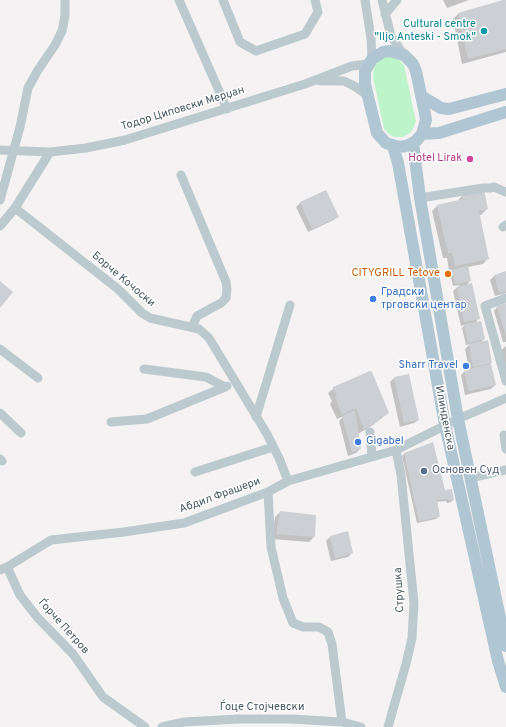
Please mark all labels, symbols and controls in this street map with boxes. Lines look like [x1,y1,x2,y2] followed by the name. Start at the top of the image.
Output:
[375,18,476,44] place label: Cultural centre "Iljo Anteski - Smok"
[479,26,489,36] marker: Cultural centre "Iljo Anteski - Smok"
[120,84,246,134] street label: Тодор Циповски Мерџан
[408,152,462,166] place label: Hotel Lirak
[465,154,475,164] marker: Hotel Lirak
[89,250,157,310] street label: Борче Кочоски
[351,267,440,281] place label: CITYGRILL Tetove
[443,269,453,279] marker: CITYGRILL Tetove
[381,286,467,312] place label: Градски трговски центар
[368,294,378,304] marker: Градски трговски центар
[398,359,458,373] place label: Sharr Travel
[461,361,471,371] marker: Sharr Travel
[431,385,457,451] street label: Илинденска
[366,435,404,449] place label: Gigabel
[353,437,363,447] marker: Gigabel
[432,464,499,478] place label: Основен Суд
[419,466,429,476] marker: Основен Суд
[178,475,262,517] street label: Абдил Фрашери
[392,567,408,613] street label: Струшка
[35,597,91,657] street label: Ѓорче Петров
[220,701,304,715] street label: Ѓоце Стојчевски

